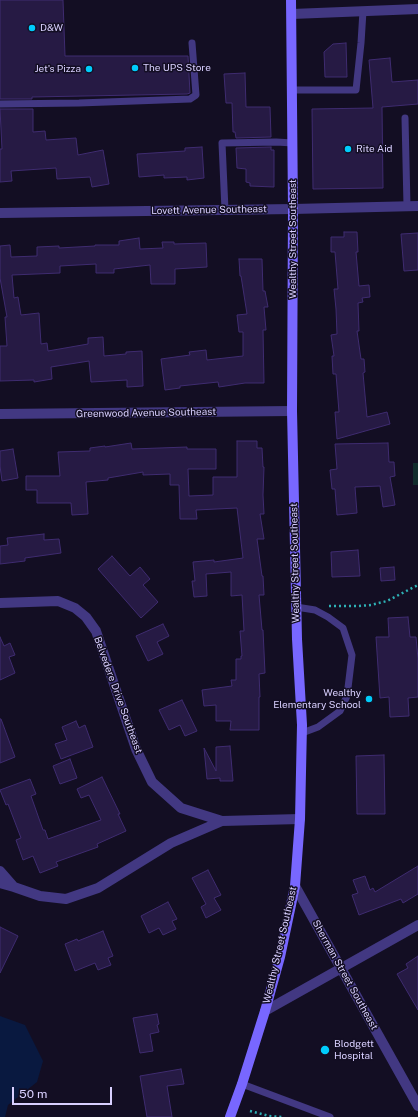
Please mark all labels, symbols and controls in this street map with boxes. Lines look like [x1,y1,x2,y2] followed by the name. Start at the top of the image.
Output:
[40,22,63,34] place label: D&W
[27,23,37,33] marker: D&W
[143,62,211,74] place label: The UPS Store
[35,63,81,75] place label: Jet's Pizza
[130,63,140,73] marker: The UPS Store
[84,64,94,74] marker: Jet's Pizza
[356,143,393,155] place label: Rite Aid
[343,144,353,154] marker: Rite Aid
[287,179,299,299] street label: Wealthy Street Southeast
[151,203,267,217] street label: Lovett Avenue Southeast
[76,406,216,420] street label: Greenwood Avenue Southeast
[288,503,302,623] street label: Wealthy Street Southeast
[91,635,145,755] street label: Belvedere Drive Southeast
[273,687,361,710] place label: Wealthy Elementary School
[364,694,374,704] marker: Wealthy Elementary School
[261,885,299,1005] street label: Wealthy Street Southeast
[310,918,380,1032] street label: Sherman Street Southeast
[334,1038,374,1062] place label: Blodgett Hospital
[319,1044,331,1056] marker: Blodgett Hospital
[14,1079,114,1105] scale bar
[19,1087,47,1101] text: 50 m

